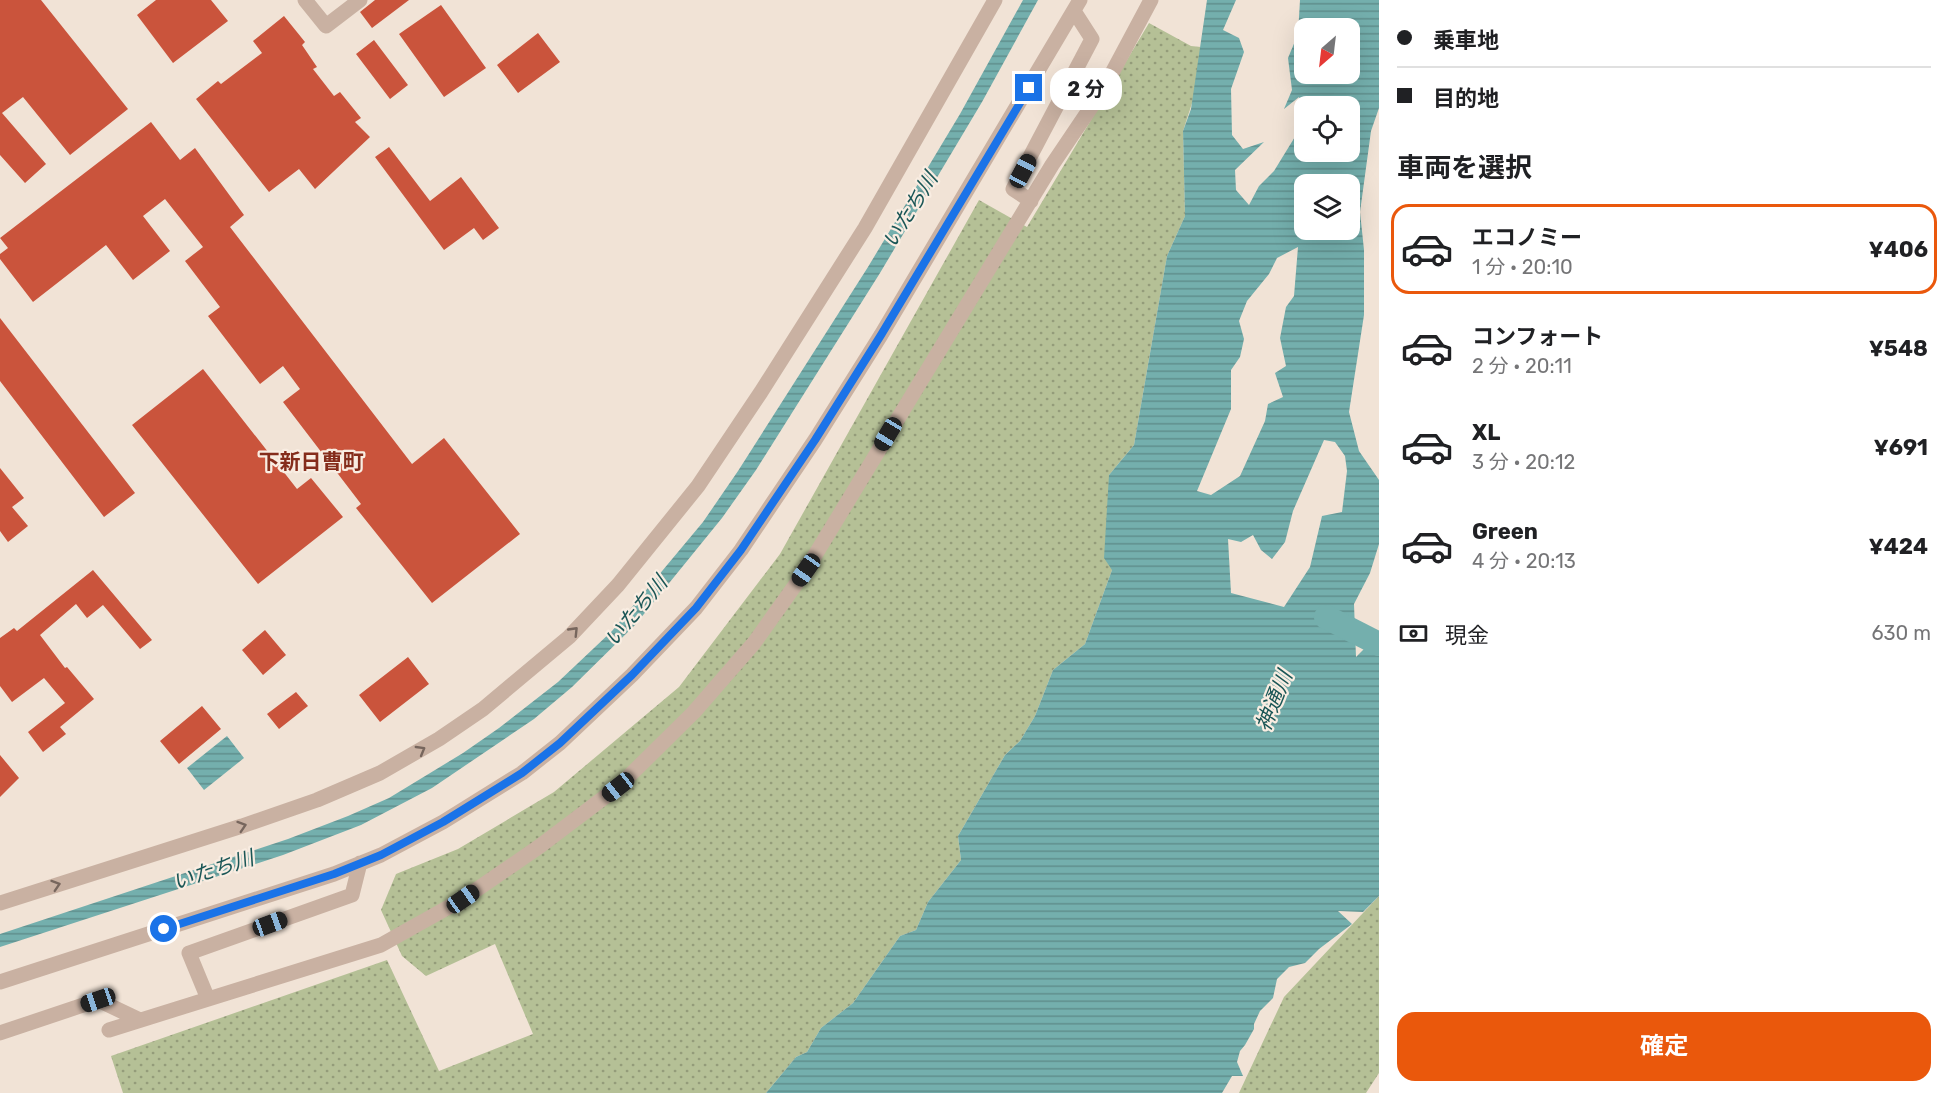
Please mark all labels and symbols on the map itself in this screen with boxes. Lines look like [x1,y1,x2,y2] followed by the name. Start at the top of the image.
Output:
[1294,18,1360,84] north arrow
[1050,67,1122,109] callout: 2 分
[1015,74,1042,101] route end
[1007,151,1039,191] car
[877,166,943,252] water label: いたち川
[871,414,905,454] car
[259,449,364,474] district label: 下新日曹町
[788,550,824,590] car
[599,569,673,651] water label: いたち川
[567,628,578,639] one-way arrow
[1250,665,1298,735] water label: 神通川
[414,746,425,757] one-way arrow
[598,769,638,805] car
[236,821,247,834] one-way arrow
[169,844,259,894] water label: いたち川
[50,880,61,892] one-way arrow
[443,881,483,917] car
[250,909,290,939] car
[150,915,177,942] route start
[78,986,118,1014] car

